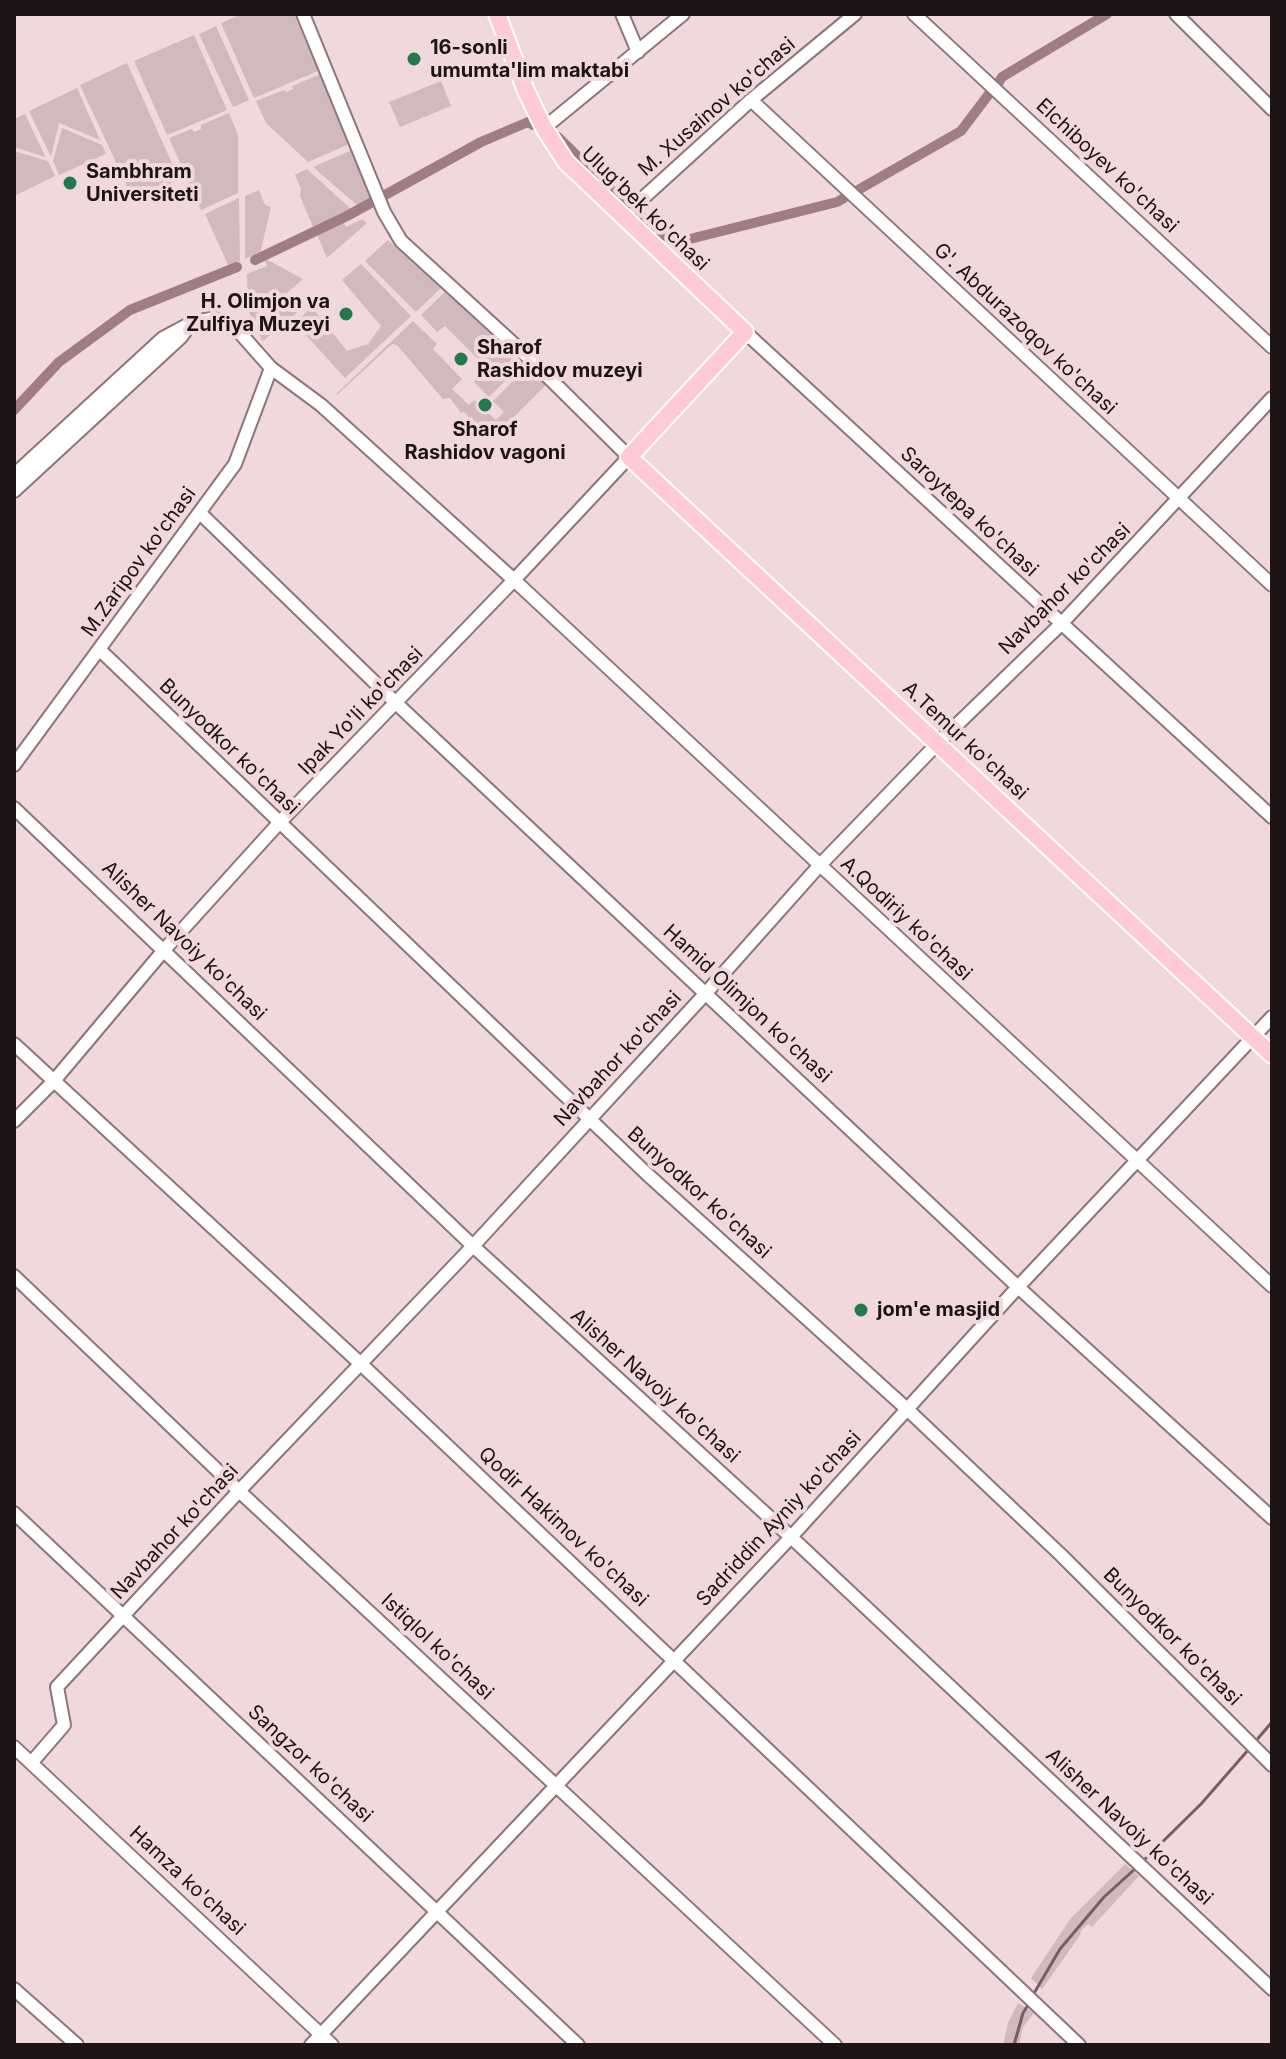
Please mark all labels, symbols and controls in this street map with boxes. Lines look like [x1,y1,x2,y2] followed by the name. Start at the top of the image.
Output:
[634,32,800,182] street label: M. Xusainov ko'chasi
[430,36,629,83] place label: 16-sonli umumta'lim maktabi
[405,50,423,68] marker: 16-sonli umumta'lim maktabi
[1031,94,1183,238] street label: Elchiboyev ko'chasi
[576,142,714,276] street label: Ulug'bek ko'chasi
[86,160,199,207] place label: Sambhram Universiteti
[61,174,79,192] marker: Sambhram Universiteti
[929,238,1121,420] street label: G'. Abdurazoqov ko'chasi
[186,290,330,337] place label: H. Olimjon va Zulfiya Muzeyi
[337,305,355,323] marker: H. Olimjon va Zulfiya Muzeyi
[477,336,643,383] place label: Sharof Rashidov muzeyi
[452,350,470,368] marker: Sharof Rashidov muzeyi
[476,396,494,414] marker: Sharof Rashidov vagoni
[404,418,566,465] place label: Sharof Rashidov vagoni
[895,442,1043,582] street label: Saroytepa ko'chasi
[77,483,201,641] street label: M.Zaripov ko'chasi
[994,518,1136,660] street label: Navbahor ko'chasi
[294,642,428,780] street label: Ipak Yo'li ko'chasi
[154,674,304,820] street label: Bunyodkor ko'chasi
[898,677,1032,805] street label: A.Temur ko'chasi
[835,852,977,986] street label: A.Qodiriy ko'chasi
[97,856,271,1026] street label: Alisher Navoiy ko'chasi
[658,920,836,1088] street label: Hamid Olimjon ko'chasi
[549,987,687,1131] street label: Navbahor ko'chasi
[622,1122,776,1264] street label: Bunyodkor ko'chasi
[877,1298,1000,1322] place label: jom'e masjid
[852,1301,870,1319] marker: jom'e masjid
[566,1304,744,1468] street label: Alisher Navoiy ko'chasi
[692,1426,866,1612] street label: Sadriddin Ayniy ko'chasi
[473,1442,653,1612] street label: Qodir Hakimov ko'chasi
[106,1460,244,1604] street label: Navbahor ko'chasi
[1098,1563,1246,1711] street label: Bunyodkor ko'chasi
[376,1589,498,1705] street label: Istiqlol ko'chasi
[243,1700,377,1828] street label: Sangzor ko'chasi
[1041,1744,1217,1910] street label: Alisher Navoiy ko'chasi
[124,1821,250,1941] street label: Hamza ko'chasi

